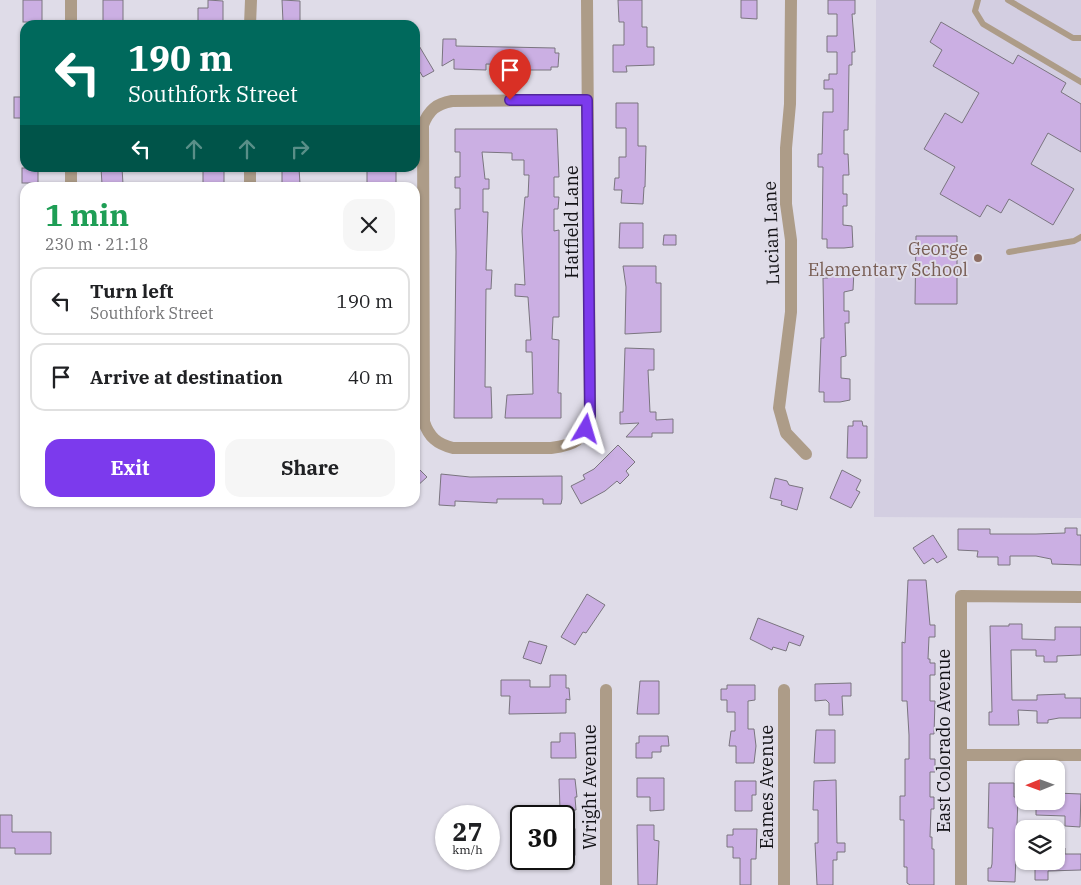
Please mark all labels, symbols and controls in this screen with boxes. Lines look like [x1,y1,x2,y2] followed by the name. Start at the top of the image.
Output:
[128,35,233,81] text: 190 m
[45,40,110,105] icon: left
[489,49,531,100] pin
[496,56,524,84] icon: arrive
[128,79,298,108] text: Southfork Street
[127,135,155,163] icon: left
[180,135,208,163] icon: ahead
[233,135,261,163] icon: ahead
[286,135,314,163] icon: right
[560,165,583,279] street label: Hatfield Lane
[758,181,784,285] street label: Lucian Lane
[45,195,129,234] text: 1 min
[343,199,395,251] button: close
[45,234,148,254] text: 230 m · 21:18
[808,237,968,281] place label: George Elementary School
[972,252,984,264] marker: George Elementary School
[90,279,173,303] text: Turn left
[47,287,75,315] icon: left
[336,289,393,313] text: 190 m
[90,303,213,323] text: Southfork Street
[47,363,75,391] icon: arrive
[90,365,283,389] text: Arrive at destination
[348,365,393,389] text: 40 m
[559,402,611,454] position arrow
[45,439,215,497] button: Exit
[225,439,395,497] button: Share
[932,649,955,833] street label: East Colorado Avenue
[578,724,601,850] street label: Wright Avenue
[755,725,778,849] street label: Eames Avenue
[1015,760,1065,810] north arrow
[1015,760,1065,870] map controls
[510,805,575,870] speed limit sign: 30
[452,815,483,848] text: 27
[1015,820,1065,870] button: layers
[452,842,483,857] text: km/h

